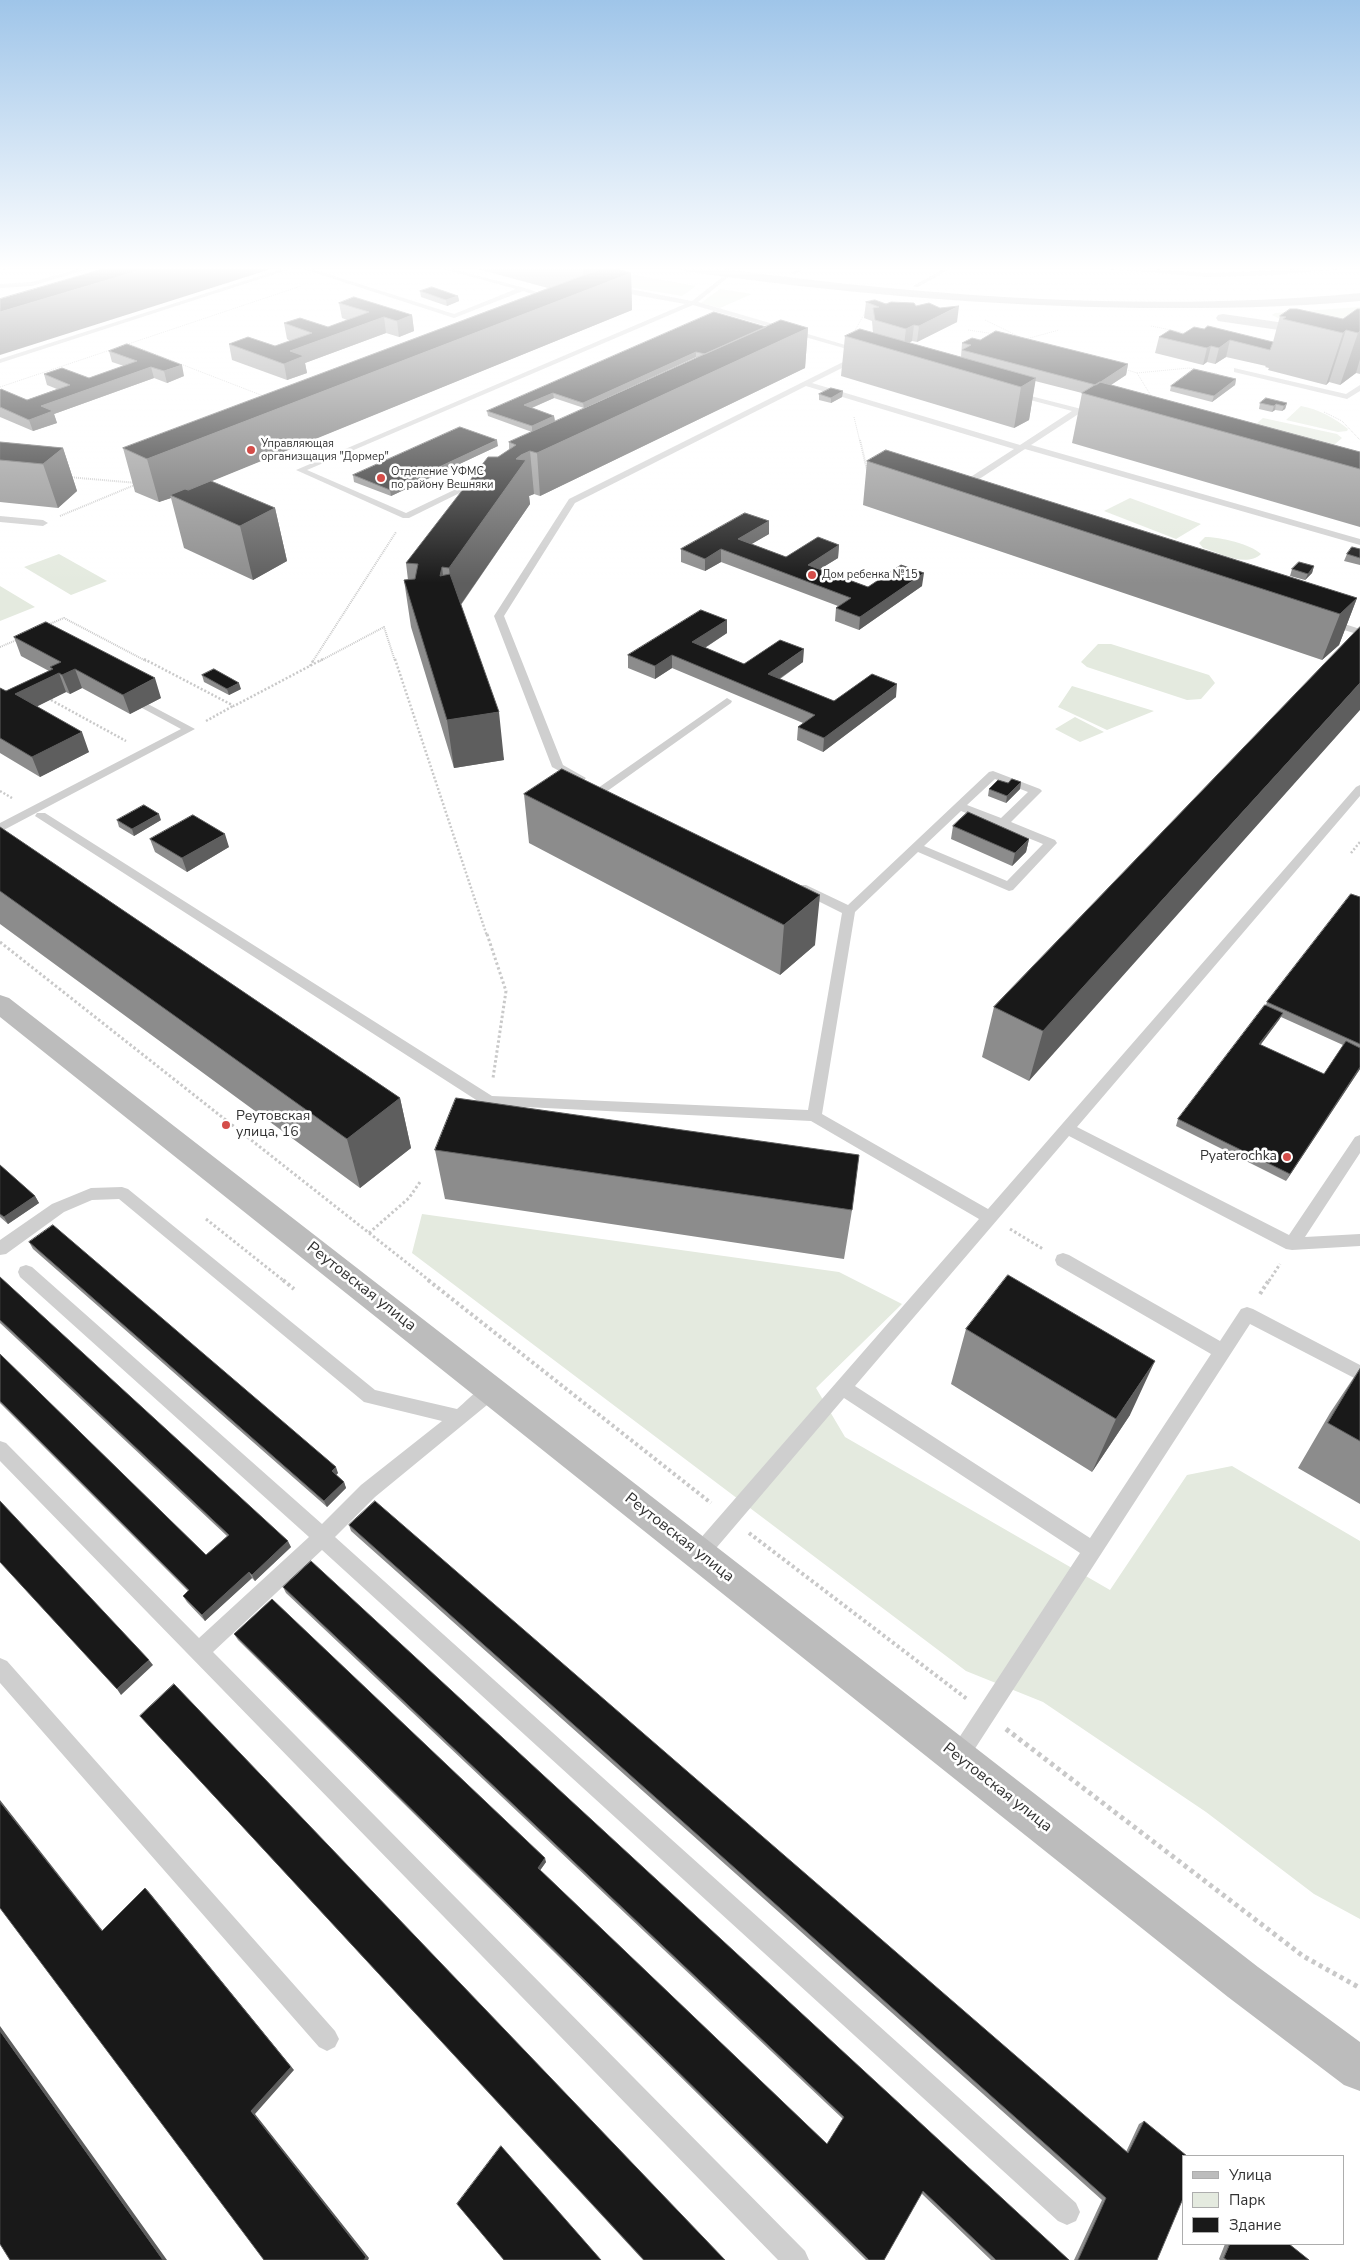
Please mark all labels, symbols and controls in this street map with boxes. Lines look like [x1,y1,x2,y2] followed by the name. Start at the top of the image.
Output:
[261,437,389,463] place label: Управляющая организщация "Дормер"
[245,444,257,456] marker: Управляющая организщация "Дормер"
[391,465,493,491] place label: Отделение УФМС по району Вешняки
[375,472,387,484] marker: Отделение УФМС по району Вешняки
[822,568,918,582] place label: Дом ребенка №15
[806,569,818,581] marker: Дом ребенка №15
[236,1109,310,1142] place label: Реутовская улица, 16
[220,1119,232,1131] marker: Реутовская улица, 16
[1200,1149,1277,1165] place label: Pyaterochka
[1281,1151,1293,1163] marker: Pyaterochka
[302,1238,420,1336] street label: Реутовская улица
[620,1489,738,1587] street label: Реутовская улица
[938,1739,1056,1837] street label: Реутовская улица
[1182,2155,1345,2245] legend
[1229,2165,1272,2185] text: Улица
[1229,2190,1265,2210] text: Парк
[1229,2215,1281,2235] text: Здание

